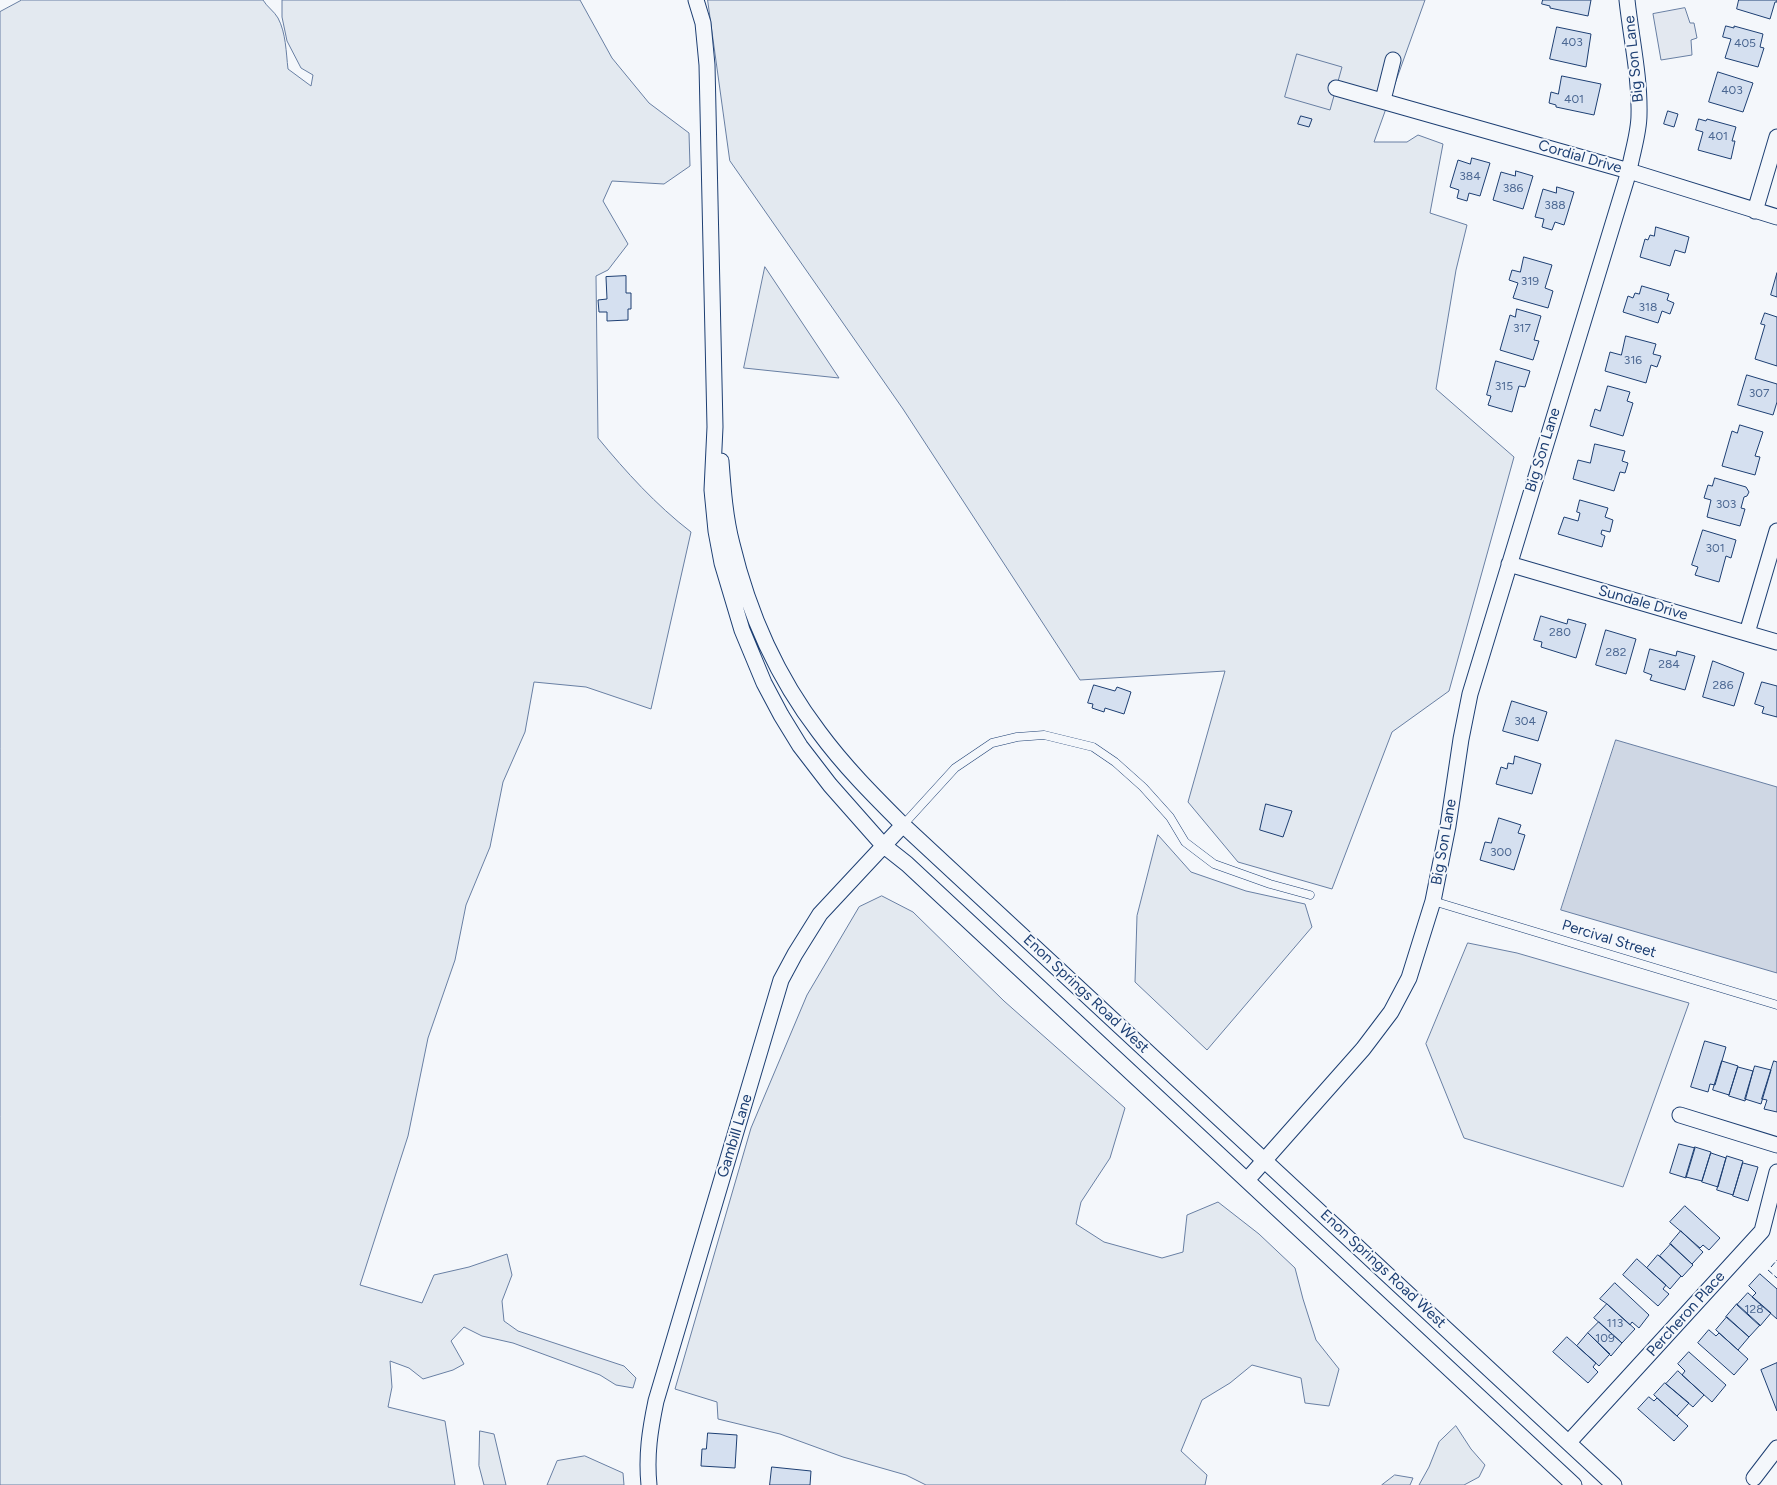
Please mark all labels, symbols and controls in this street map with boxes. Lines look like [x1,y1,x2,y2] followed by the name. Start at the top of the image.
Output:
[1620,15,1648,103] street label: Big Son Lane
[1561,35,1583,49] house number: 403
[1734,36,1756,50] house number: 405
[1721,83,1743,97] house number: 403
[1564,92,1584,106] house number: 401
[1708,129,1728,143] house number: 401
[1536,136,1624,178] street label: Cordial Drive
[1459,169,1481,183] house number: 384
[1503,181,1523,195] house number: 386
[1544,198,1566,212] house number: 388
[1521,274,1539,288] house number: 319
[1639,300,1657,314] house number: 318
[1513,321,1531,335] house number: 317
[1624,353,1642,367] house number: 316
[1495,379,1513,393] house number: 315
[1749,386,1769,400] house number: 307
[1522,406,1564,494] street label: Big Son Lane
[1716,497,1736,511] house number: 303
[1705,541,1725,555] house number: 301
[1596,582,1690,624] street label: Sundale Drive
[1549,625,1571,639] house number: 280
[1606,645,1626,659] house number: 282
[1658,657,1680,671] house number: 284
[1713,678,1733,692] house number: 286
[1514,714,1536,728] house number: 304
[1428,798,1460,886] street label: Big Son Lane
[1490,845,1512,859] house number: 300
[1560,916,1658,962] street label: Percival Street
[1019,931,1153,1057] street label: Enon Springs Road West
[714,1092,756,1180] street label: Gambill Lane
[1316,1206,1450,1332] street label: Enon Springs Road West
[1643,1268,1729,1360] street label: Percheron Place
[1744,1302,1764,1316] house number: 128
[1607,1316,1623,1330] house number: 113
[1595,1331,1615,1345] house number: 109

